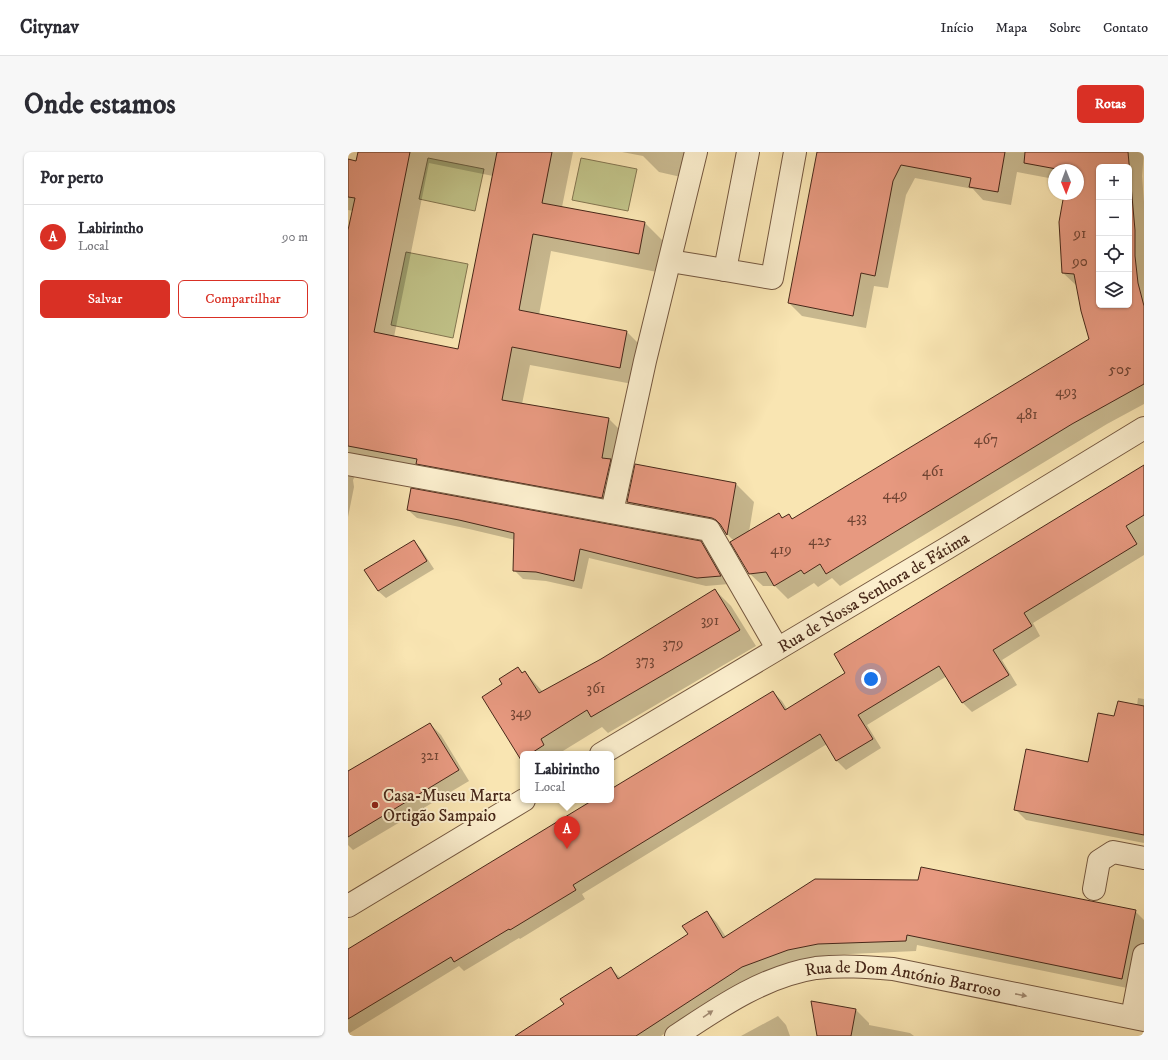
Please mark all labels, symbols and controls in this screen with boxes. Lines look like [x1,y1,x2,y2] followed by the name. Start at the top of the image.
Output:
[20,16,79,39] text: Citynav
[940,19,974,37] text: Início
[996,19,1027,37] text: Mapa
[1049,19,1081,37] text: Sobre
[1103,19,1148,37] text: Contato
[1077,85,1144,123] button: Rotas
[24,87,176,122] text: Onde estamos
[1048,164,1084,200] north arrow
[1096,164,1132,308] map controls
[1096,164,1132,200] button: +
[40,167,103,189] text: Por perto
[1096,200,1132,236] button: −
[78,219,143,238] text: Labirintho
[1073,224,1086,243] house number: 91
[49,229,57,245] text: A
[282,229,308,245] text: 90 m
[1096,236,1132,272] button: locate
[78,238,109,254] text: Local
[1071,252,1088,271] house number: 90
[1096,272,1132,308] button: layers
[40,280,170,318] button: Salvar
[178,280,308,318] button: Compartilhar
[1109,360,1132,379] house number: 505
[1055,382,1077,401] house number: 493
[1016,405,1038,424] house number: 481
[974,430,998,449] house number: 467
[922,462,944,481] house number: 461
[883,485,907,504] house number: 449
[847,508,867,527] house number: 433
[774,527,974,658] street label: Rua de Nossa Senhora de Fátima
[808,531,832,550] house number: 425
[770,540,792,559] house number: 419
[701,611,719,630] house number: 391
[663,634,683,653] house number: 379
[635,651,655,670] house number: 373
[861,669,881,689] your location
[587,679,605,698] house number: 361
[510,703,532,722] house number: 349
[421,746,439,765] house number: 321
[520,751,614,803] popup
[534,760,600,779] text: Labirintho
[534,779,565,795] text: Local
[383,785,512,827] place label: Casa-Museu Marta Ortigão Sampaio
[370,800,380,810] marker: Casa-Museu Marta Ortigão Sampaio
[554,816,580,849] pin: A
[803,956,1003,1003] street label: Rua de Dom António Barroso
[1015,992,1027,998] one-way arrow
[702,1011,714,1018] one-way arrow

